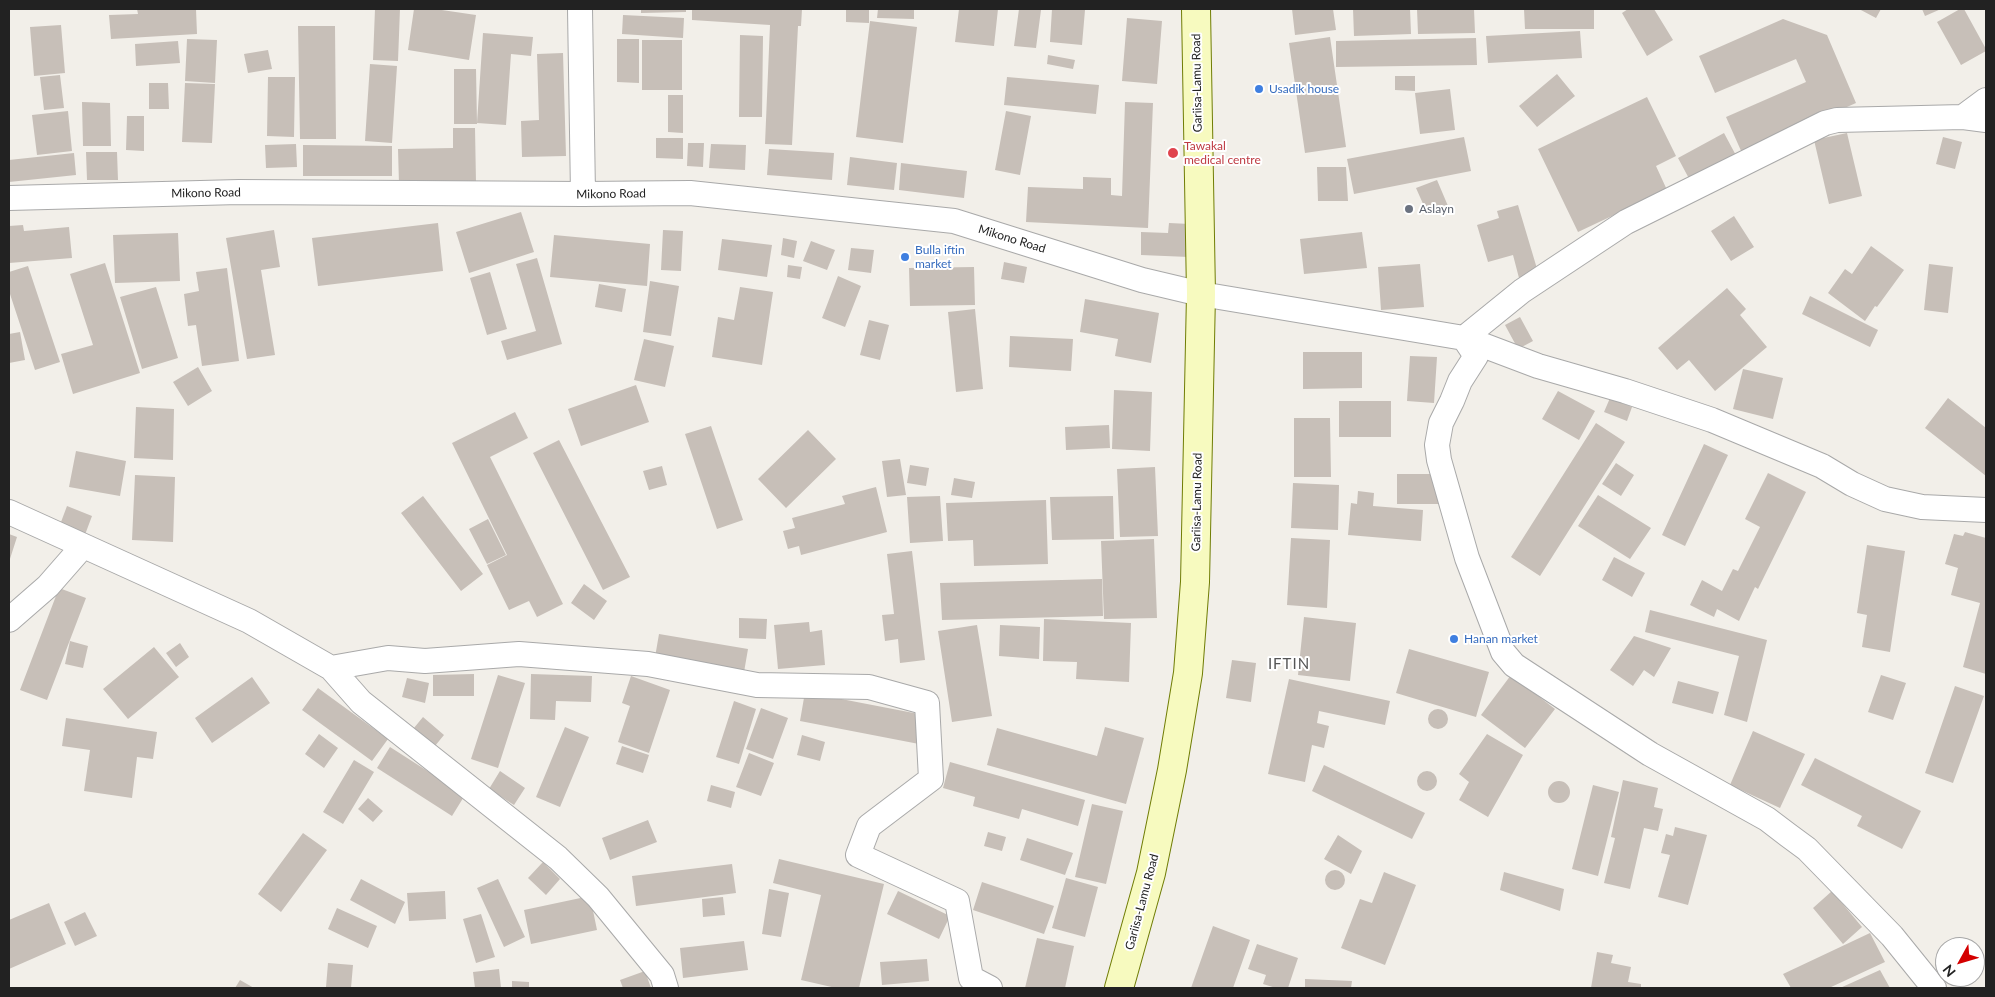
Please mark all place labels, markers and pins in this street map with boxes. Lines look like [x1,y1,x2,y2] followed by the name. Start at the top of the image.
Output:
[1269,82,1339,96] place label: Usadik house
[1253,83,1265,95] marker: Usadik house
[1184,139,1261,167] place label: Tawakal medical centre
[1166,146,1180,160] marker: Tawakal medical centre
[1419,202,1454,216] place label: Aslayn
[1403,203,1415,215] marker: Aslayn
[915,243,965,271] place label: Bulla iftin market
[899,251,911,263] marker: Bulla iftin market
[1464,632,1538,646] place label: Hanan market
[1448,633,1460,645] marker: Hanan market

